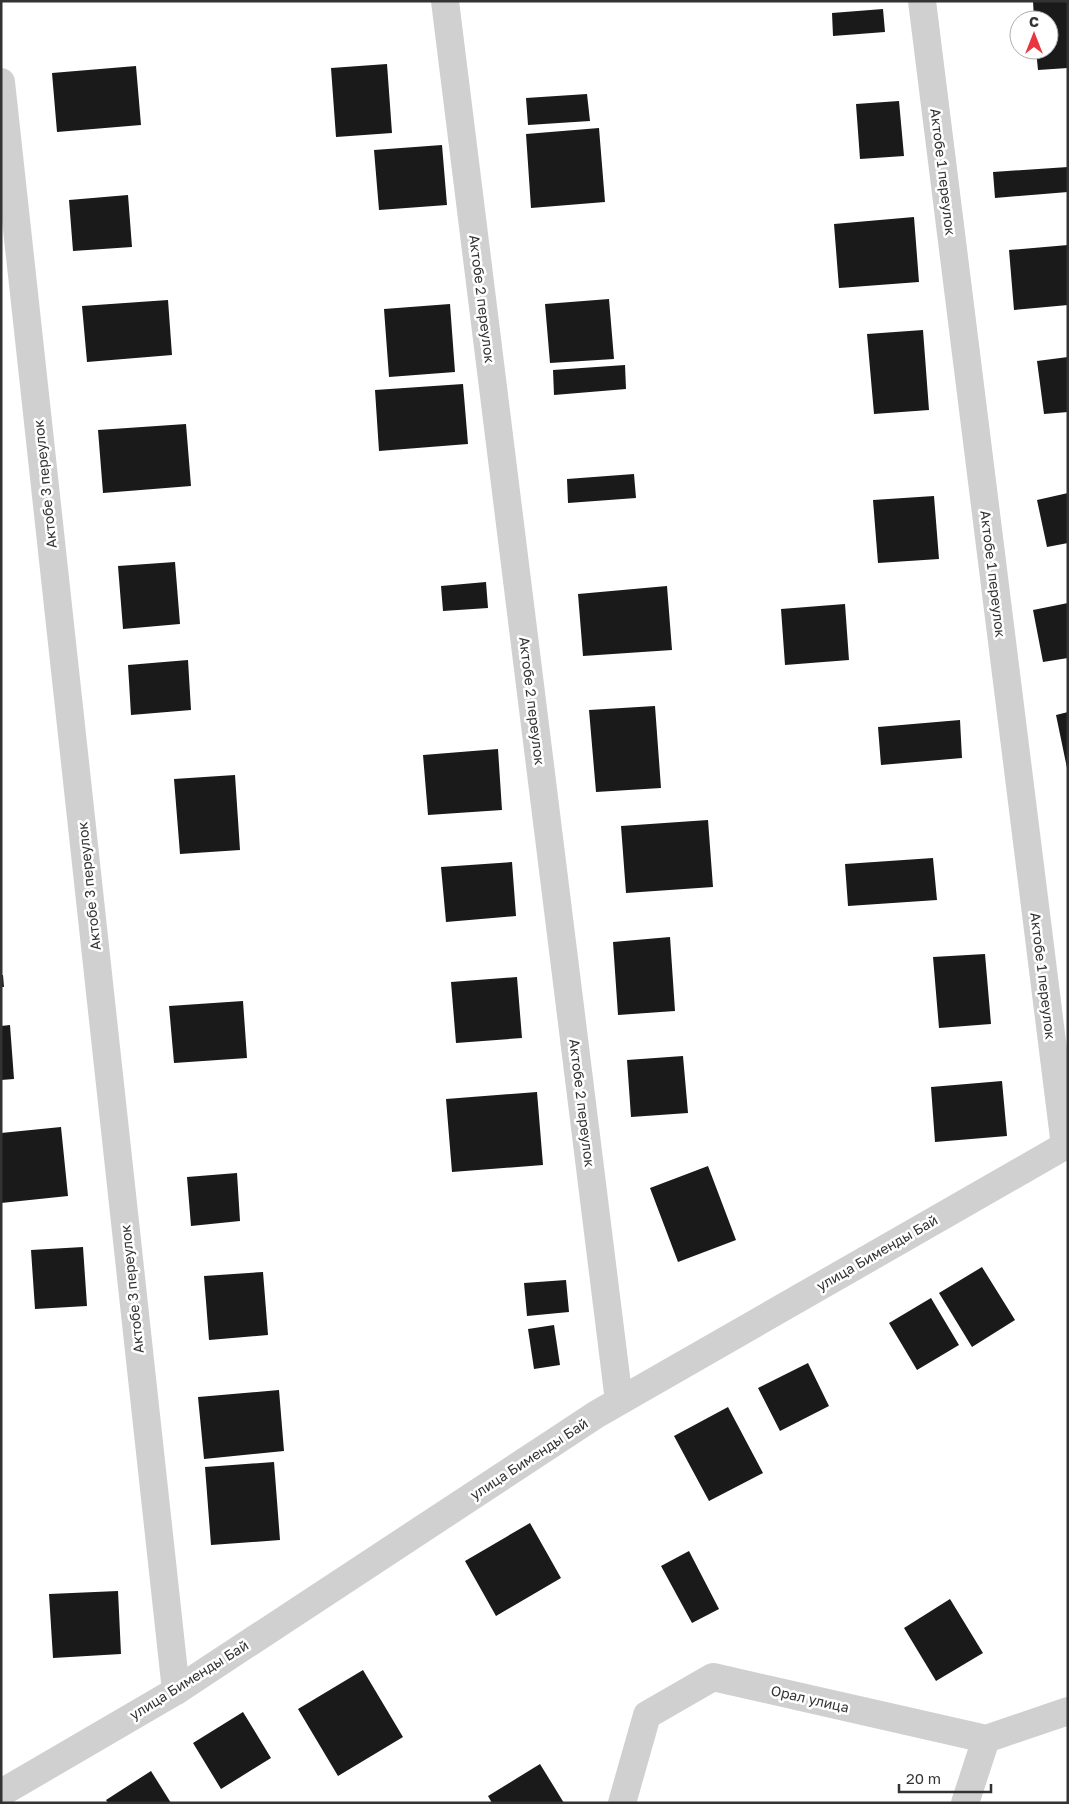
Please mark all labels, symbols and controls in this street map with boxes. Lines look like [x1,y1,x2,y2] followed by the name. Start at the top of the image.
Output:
[1009,10,1059,60] north arrow
[1029,13,1039,30] text: С
[927,107,960,236] street label: Актобе 1 переулок
[466,234,499,364] street label: Актобе 2 переулок
[29,419,60,549] street label: Актобе 3 переулок
[977,509,1010,638] street label: Актобе 1 переулок
[516,636,549,766] street label: Актобе 2 переулок
[73,821,104,951] street label: Актобе 3 переулок
[1027,911,1060,1040] street label: Актобе 1 переулок
[566,1038,599,1168] street label: Актобе 2 переулок
[813,1211,940,1294] street label: улица Бименды Бай
[116,1224,147,1354] street label: Актобе 3 переулок
[467,1414,591,1503] street label: улица Бименды Бай
[126,1636,251,1723] street label: улица Бименды Бай
[769,1681,851,1716] street label: Орал улица
[899,1762,992,1794] scale bar
[906,1769,941,1787] text: 20 m

